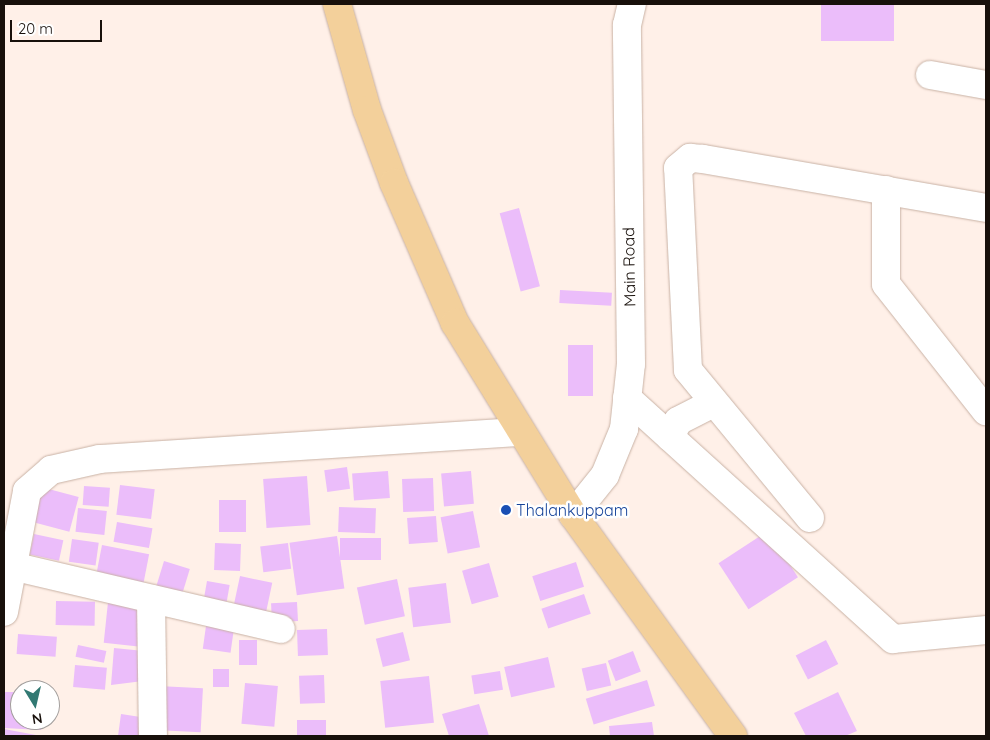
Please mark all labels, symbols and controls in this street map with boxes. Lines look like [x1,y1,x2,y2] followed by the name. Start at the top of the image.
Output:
[12,10,105,42] scale bar
[18,19,53,38] text: 20 m
[619,227,639,307] street label: Main Road
[516,500,628,520] place label: Thalankuppam
[500,504,512,516] marker: Thalankuppam
[10,680,60,730] north arrow
[31,709,44,729] text: N

